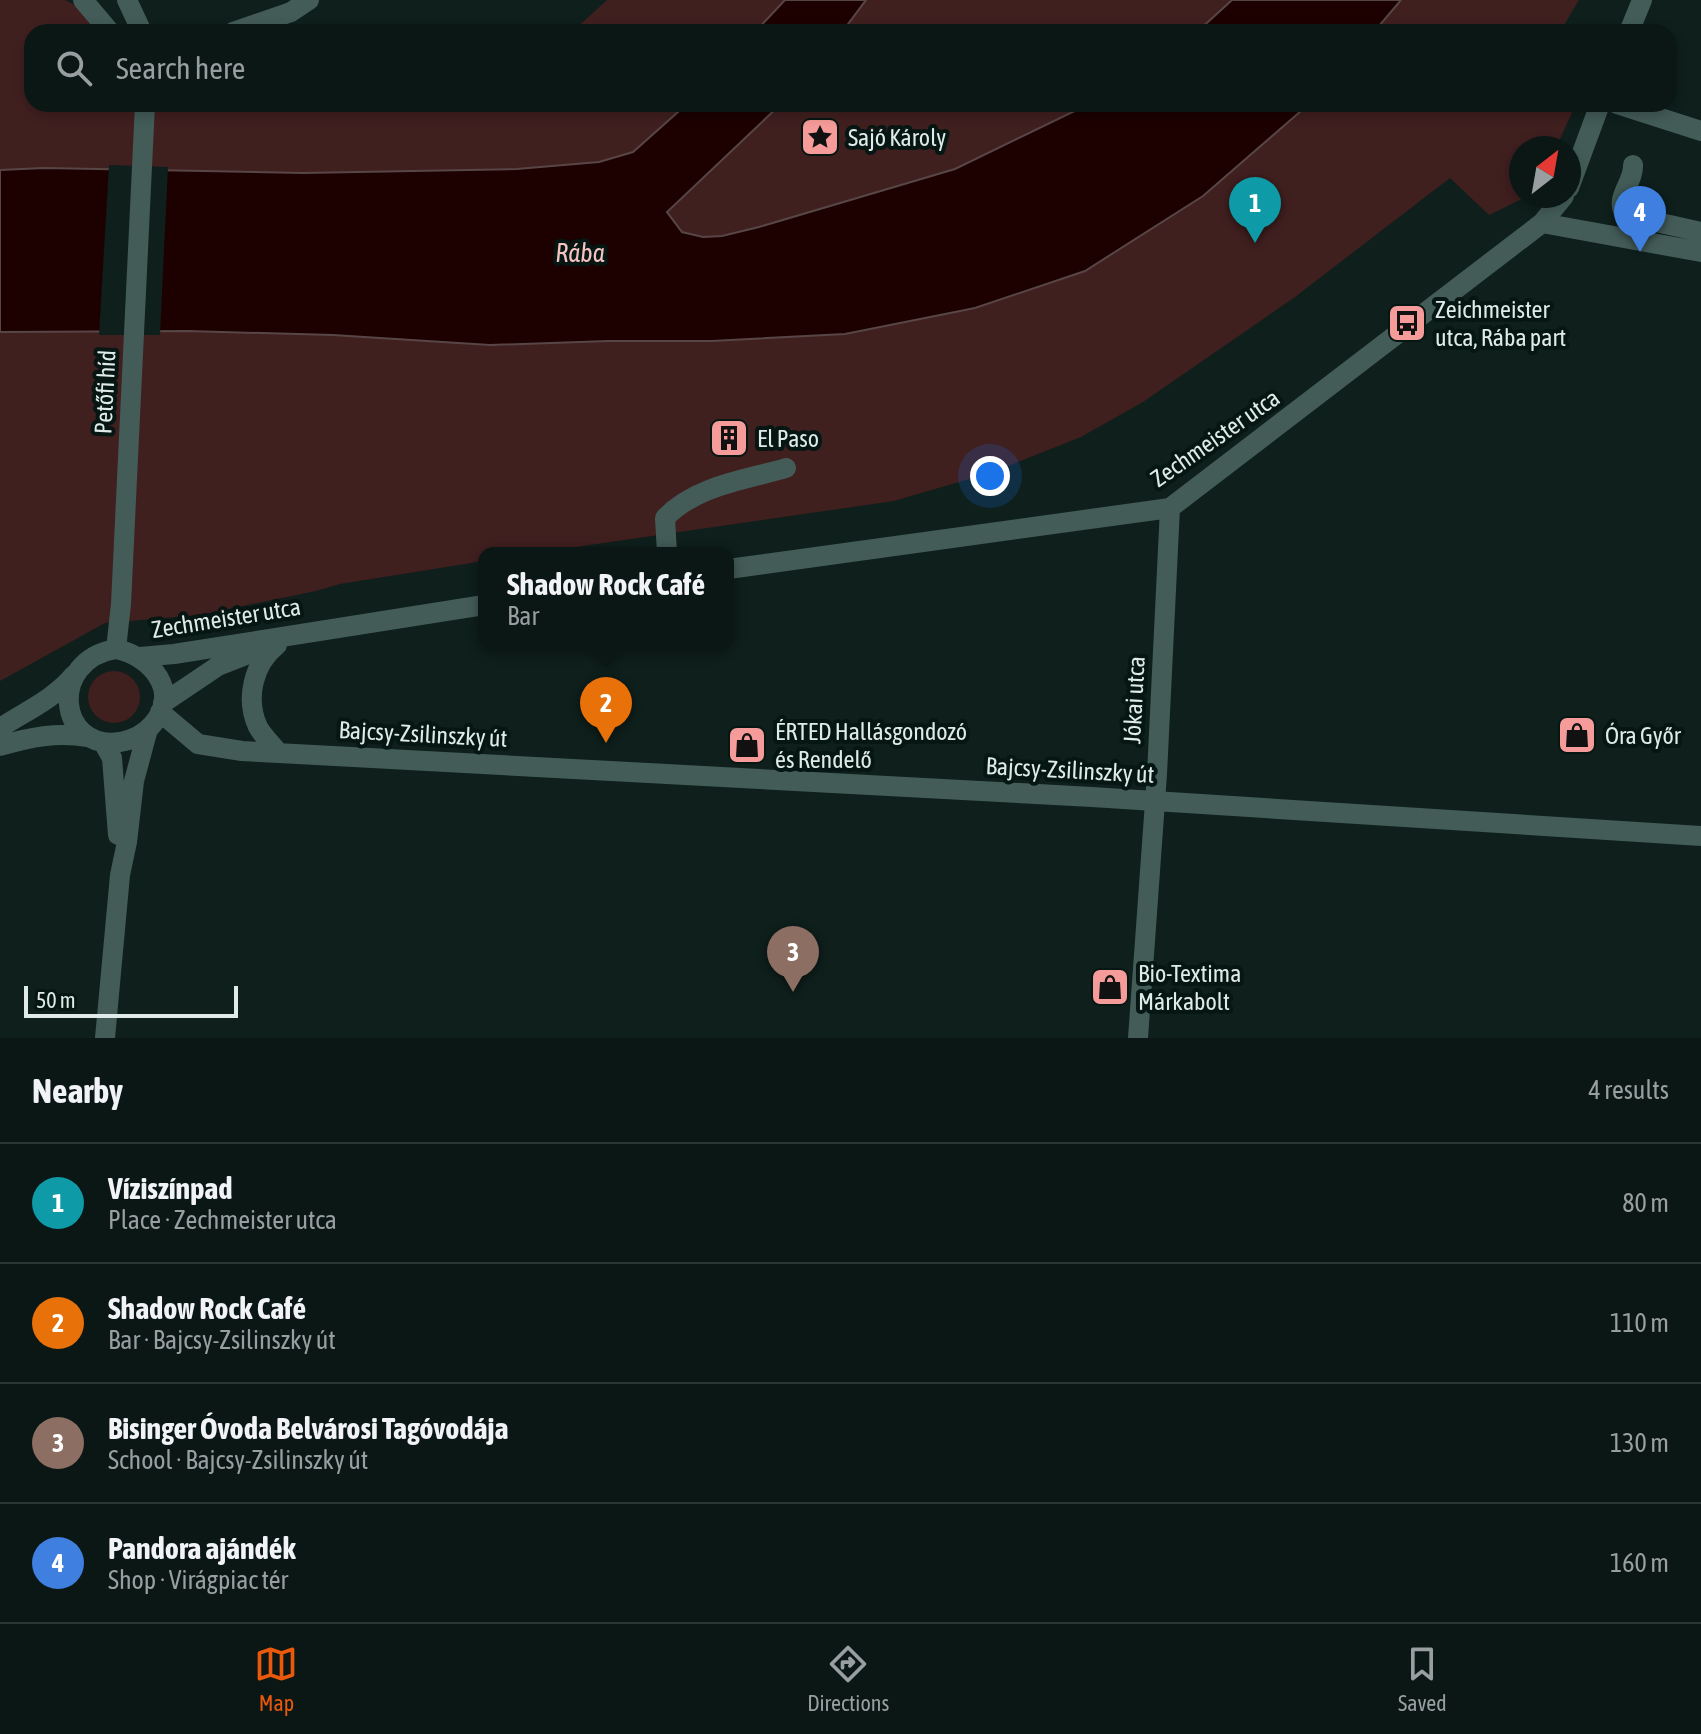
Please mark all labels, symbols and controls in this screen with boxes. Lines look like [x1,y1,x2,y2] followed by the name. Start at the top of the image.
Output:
[24,24,1677,112] search box
[52,46,96,90] icon: search
[116,51,245,85] text: Search here
[799,116,841,158] place icon: Sajó Károly
[848,124,946,151] place label: Sajó Károly
[1509,136,1581,208] north arrow
[1229,177,1281,243] pin: 1
[1614,186,1666,252] pin: 4
[555,238,605,268] water label: Rába
[1435,296,1566,351] place label: Zeichmeister utca, Rába part
[1386,302,1428,344] bus stop icon: Zeichmeister utca, Rába part
[89,349,121,435] street label: Petőfi híd
[1146,384,1284,492] street label: Zechmeister utca
[708,417,750,459] building icon: El Paso
[757,425,819,452] place label: El Paso
[970,456,1010,496] your location
[478,547,734,651] popup
[507,567,705,601] text: Shadow Rock Café
[150,593,302,643] street label: Zechmeister utca
[507,601,539,631] text: Bar
[1118,655,1150,745] street label: Jókai utca
[580,677,632,743] pin: 2
[1556,714,1598,756] shop icon: Óra Győr
[338,716,508,752] street label: Bajcsy-Zsilinszky út
[775,718,967,773] place label: ÉRTED Hallásgondozó és Rendelő
[1605,722,1682,749] place label: Óra Győr
[726,724,768,766] shop icon: ÉRTED Hallásgondozó és Rendelő
[985,752,1155,788] street label: Bajcsy-Zsilinszky út
[767,926,819,992] pin: 3
[1138,960,1241,1015] place label: Bio-Textima Márkabolt
[1089,966,1131,1008] shop icon: Bio-Textima Márkabolt
[24,982,238,1018] scale bar
[36,987,76,1013] text: 50 m
[32,1071,123,1110] text: Nearby
[1588,1075,1669,1105] text: 4 results
[108,1171,233,1205] text: Víziszínpad
[52,1188,64,1218] text: 1
[1622,1188,1669,1218] text: 80 m
[108,1205,337,1235] text: Place · Zechmeister utca
[108,1291,306,1325] text: Shadow Rock Café
[52,1308,64,1338] text: 2
[1610,1308,1669,1338] text: 110 m
[108,1325,336,1355] text: Bar · Bajcsy-Zsilinszky út
[108,1411,508,1445] text: Bisinger Óvoda Belvárosi Tagóvodája
[52,1428,64,1458] text: 3
[1610,1428,1669,1458] text: 130 m
[108,1445,368,1475] text: School · Bajcsy-Zsilinszky út
[108,1531,296,1565] text: Pandora ajándék
[52,1548,64,1578] text: 4
[1610,1548,1669,1578] text: 160 m
[108,1565,288,1595] text: Shop · Virágpiac tér
[254,1642,298,1716] tab: Map
[807,1642,889,1716] tab: Directions
[1398,1642,1447,1716] tab: Saved

